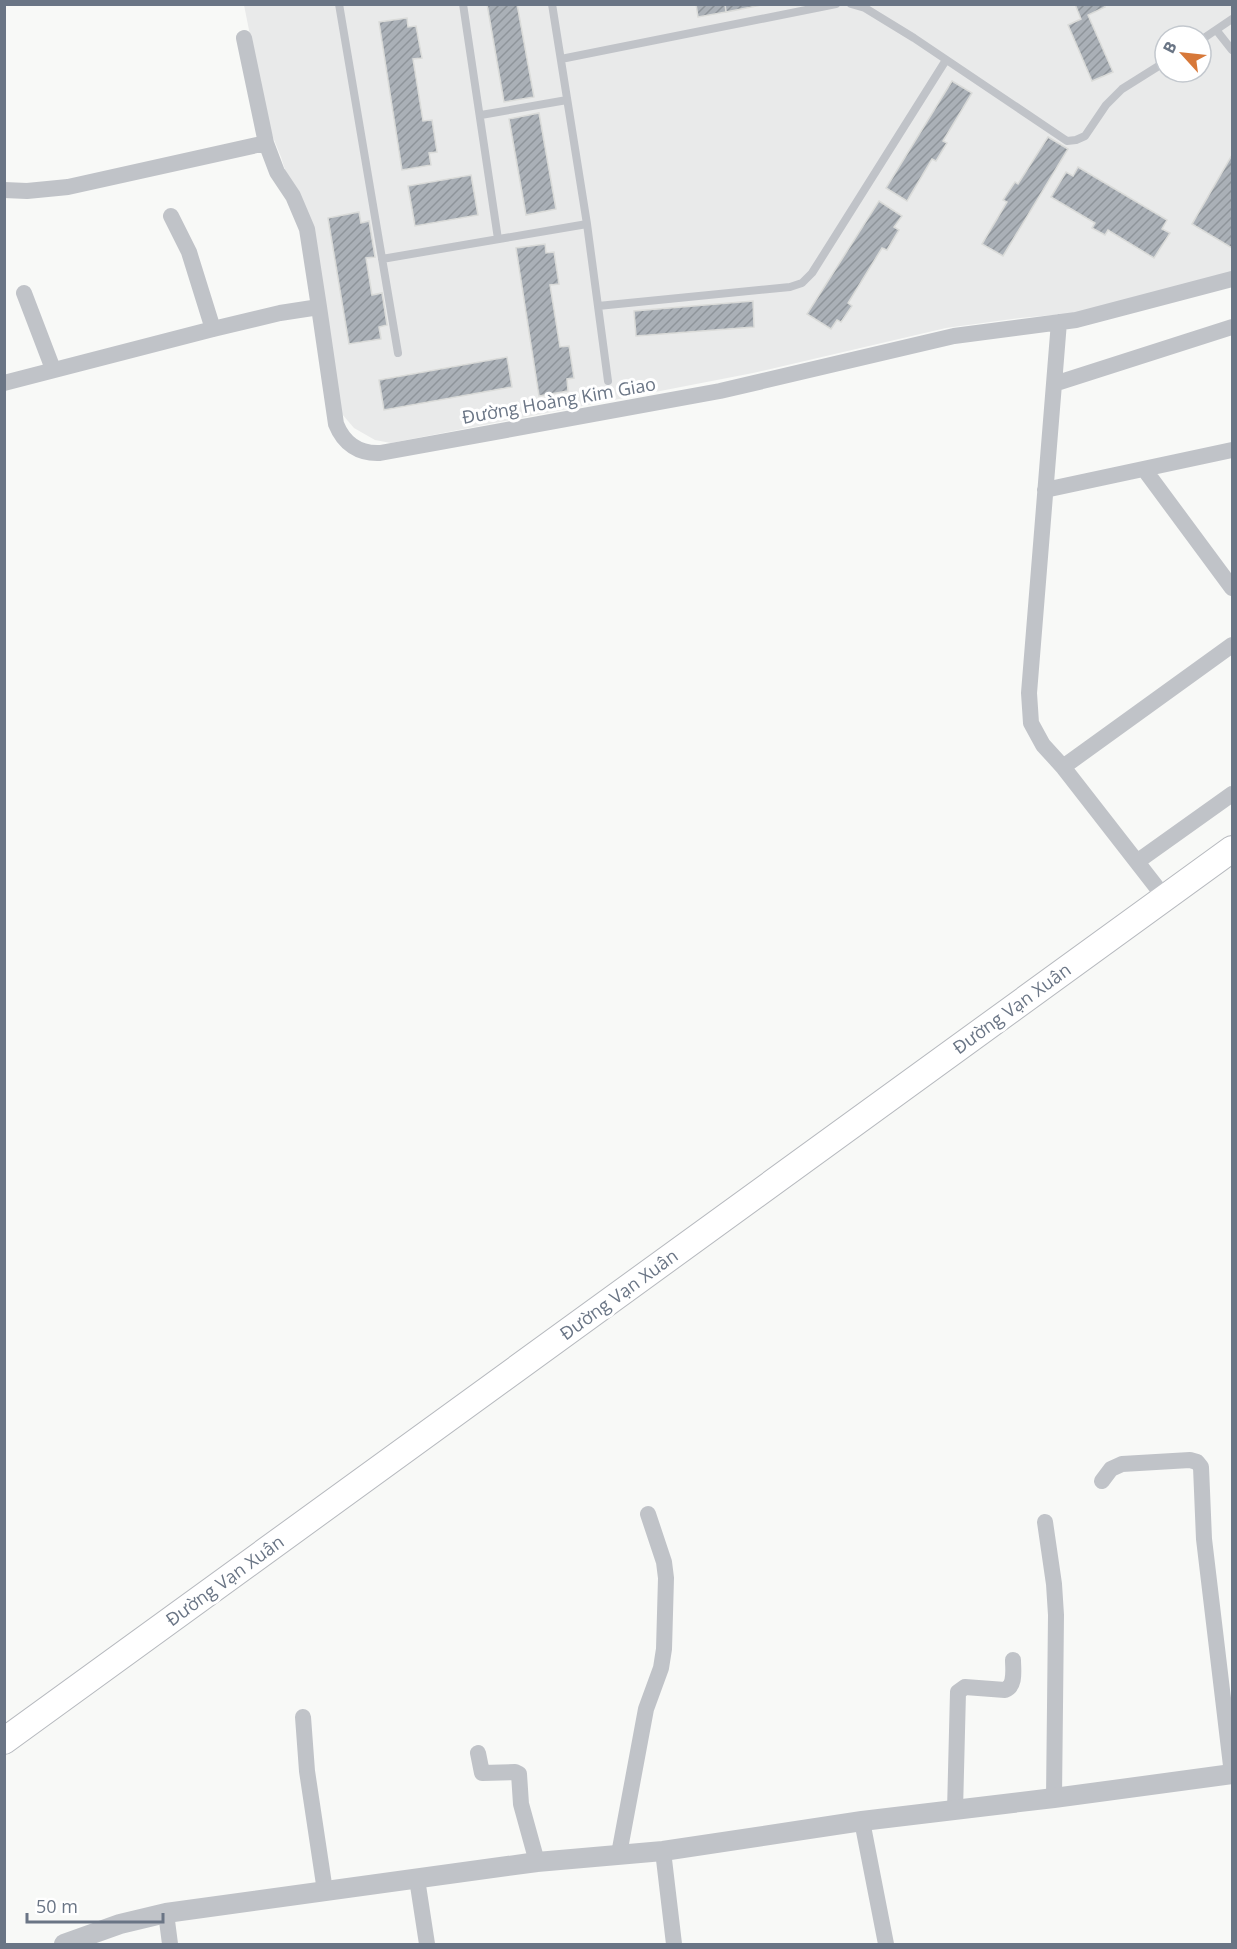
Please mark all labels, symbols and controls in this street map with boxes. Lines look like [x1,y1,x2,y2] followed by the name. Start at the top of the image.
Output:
[1153,24,1213,84] north arrow
[1157,37,1182,57] text: B
[460,371,658,429] street label: Đường Hoàng Kim Giao
[948,957,1075,1059] street label: Đường Vạn Xuân
[555,1243,682,1345] street label: Đường Vạn Xuân
[161,1529,288,1631] street label: Đường Vạn Xuân
[27,1886,164,1924] scale bar
[36,1894,78,1918] text: 50 m

